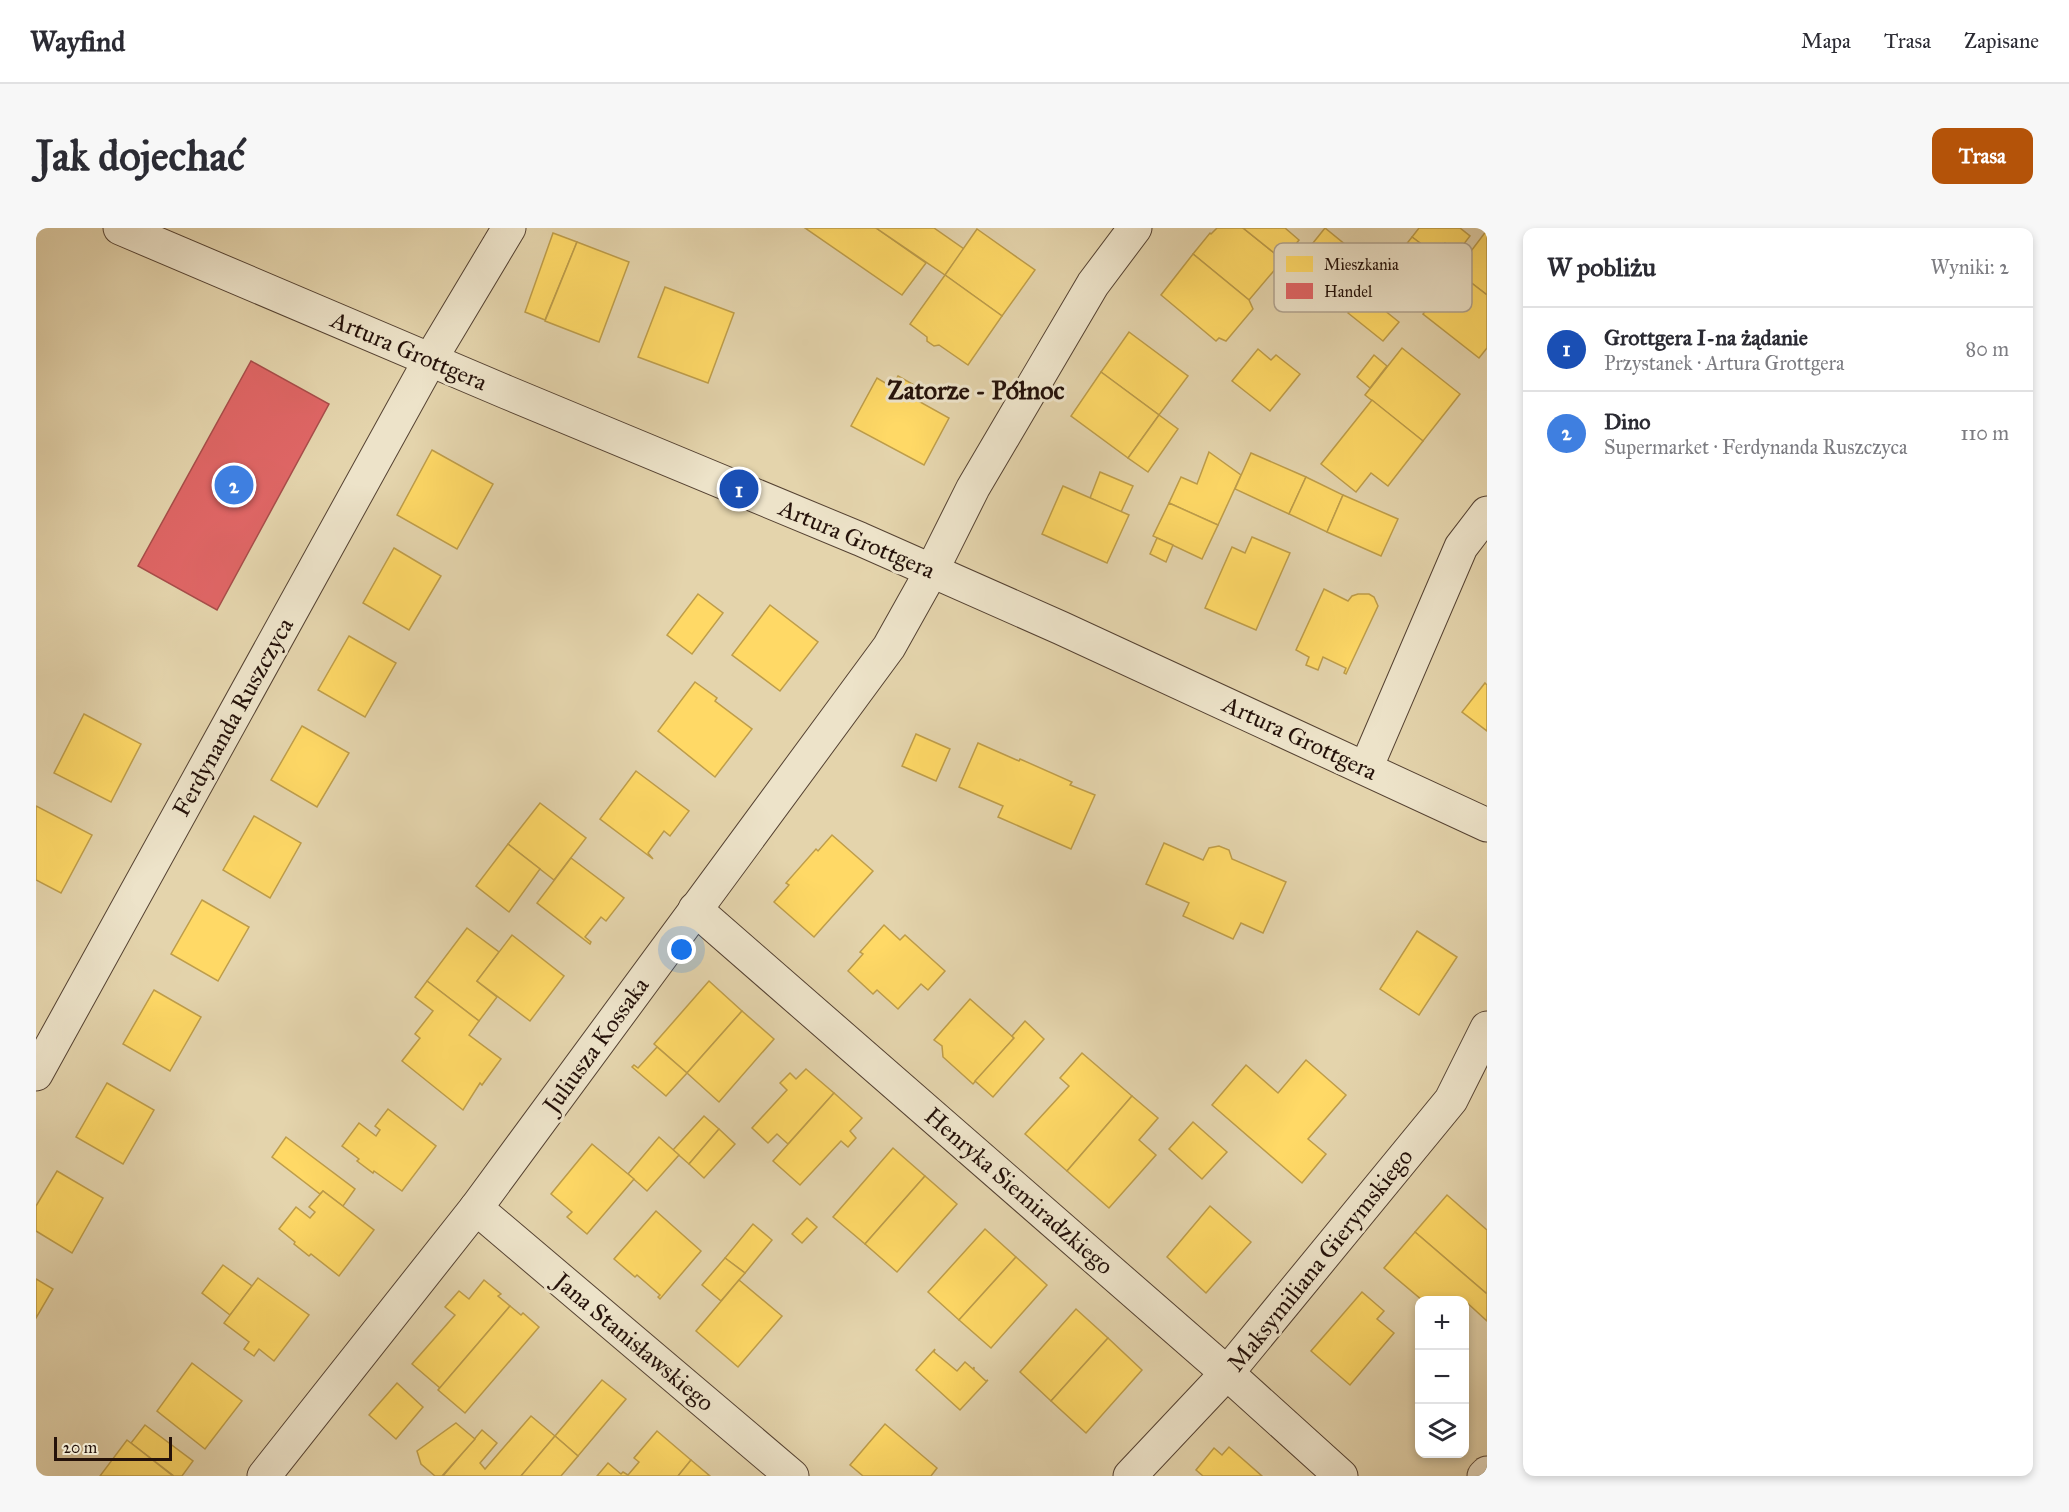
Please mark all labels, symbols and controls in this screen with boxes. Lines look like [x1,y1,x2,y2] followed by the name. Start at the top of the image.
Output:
[30,24,125,59] text: Wayfind
[1801,28,1851,54] text: Mapa
[1884,28,1931,54] text: Trasa
[1964,28,2039,54] text: Zapisane
[1932,128,2033,184] button: Trasa
[36,130,245,182] text: Jak dojechać
[1274,243,1472,312] legend
[1547,251,1656,283] text: W pobliżu
[1324,255,1399,274] text: Mieszkania
[1931,255,2009,279] text: Wyniki: 2
[1324,282,1373,301] text: Handel
[325,304,492,398] street label: Artura Grottgera
[1604,324,1808,351] text: Grottgera I-na żądanie
[1563,337,1570,361] text: 1
[1966,337,2009,361] text: 80 m
[1604,351,1845,375] text: Przystanek · Artura Grottgera
[887,374,1065,406] district label: Zatorze - Północ
[1604,408,1651,435] text: Dino
[1562,421,1571,445] text: 2
[1961,421,2009,445] text: 110 m
[1604,435,1907,459] text: Supermarket · Ferdynanda Ruszczyca
[214,462,254,508] pin: 2
[720,466,758,512] pin: 1
[773,492,940,586] street label: Artura Grottgera
[166,612,300,822] street label: Ferdynanda Ruszczyca
[1217,689,1383,787] street label: Artura Grottgera
[667,935,696,964] your location
[535,970,656,1121] street label: Juliusza Kossaka
[918,1101,1120,1281] street label: Henryka Siemiradzkiego
[1221,1142,1419,1378] street label: Maksymiliana Gierymskiego
[545,1264,720,1418] street label: Jana Stanisławskiego
[1415,1296,1469,1458] map controls
[1415,1296,1469,1350] button: +
[1415,1350,1469,1404] button: −
[1415,1404,1469,1458] button: layers
[54,1434,172,1462] scale bar
[63,1438,97,1457] text: 20 m

